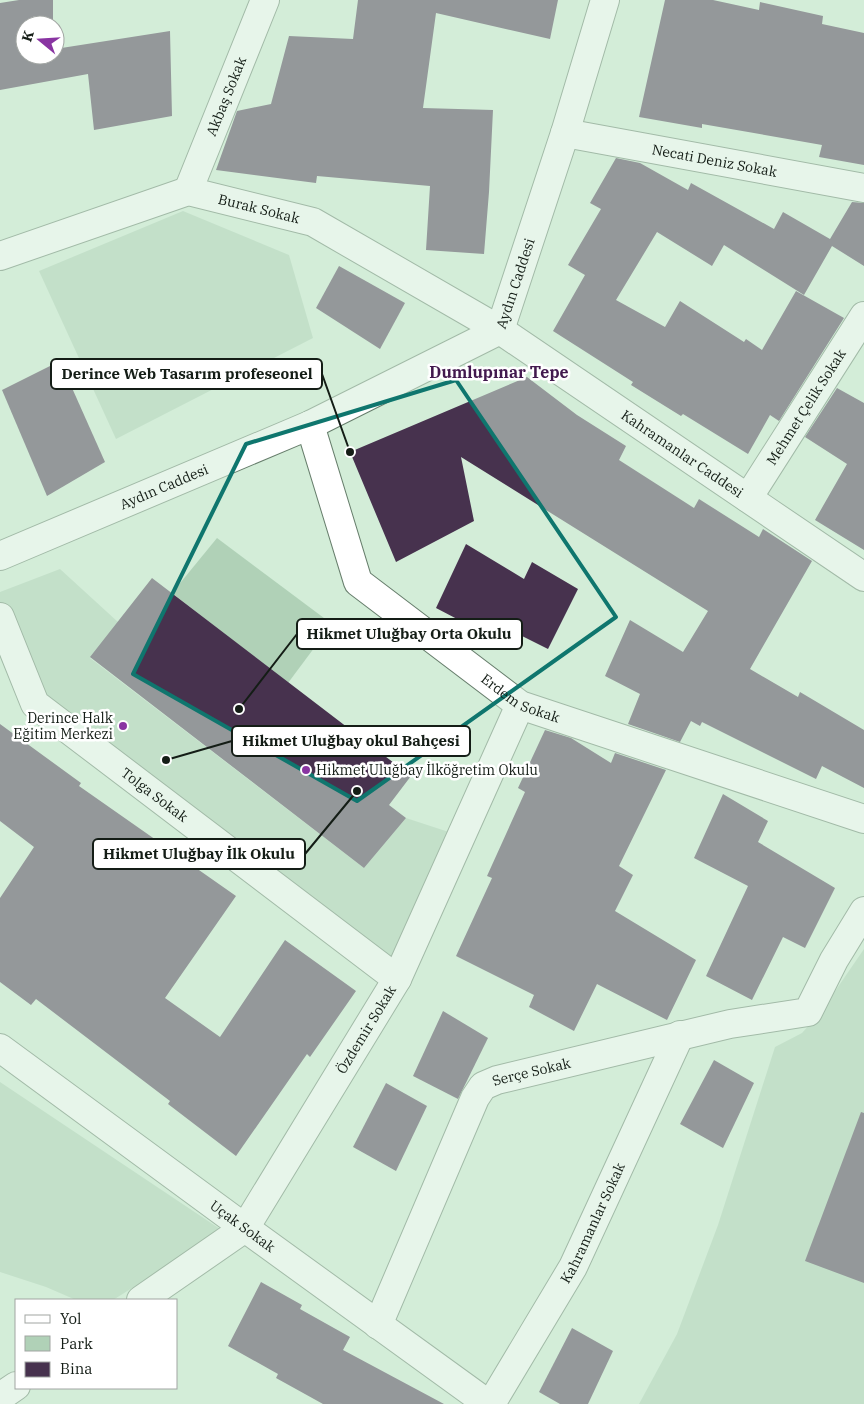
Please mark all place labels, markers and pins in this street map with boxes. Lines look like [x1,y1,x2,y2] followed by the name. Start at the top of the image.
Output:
[51,359,322,389] callout: Derince Web Tasarım profeseonel
[297,619,522,649] callout: Hikmet Uluğbay Orta Okulu
[13,709,114,743] place label: Derince Halk Eğitim Merkezi
[117,720,129,732] marker: Derince Halk Eğitim Merkezi
[232,726,470,756] callout: Hikmet Uluğbay okul Bahçesi
[316,761,538,779] place label: Hikmet Uluğbay İlköğretim Okulu
[300,764,312,776] marker: Hikmet Uluğbay İlköğretim Okulu
[93,839,305,869] callout: Hikmet Uluğbay İlk Okulu

